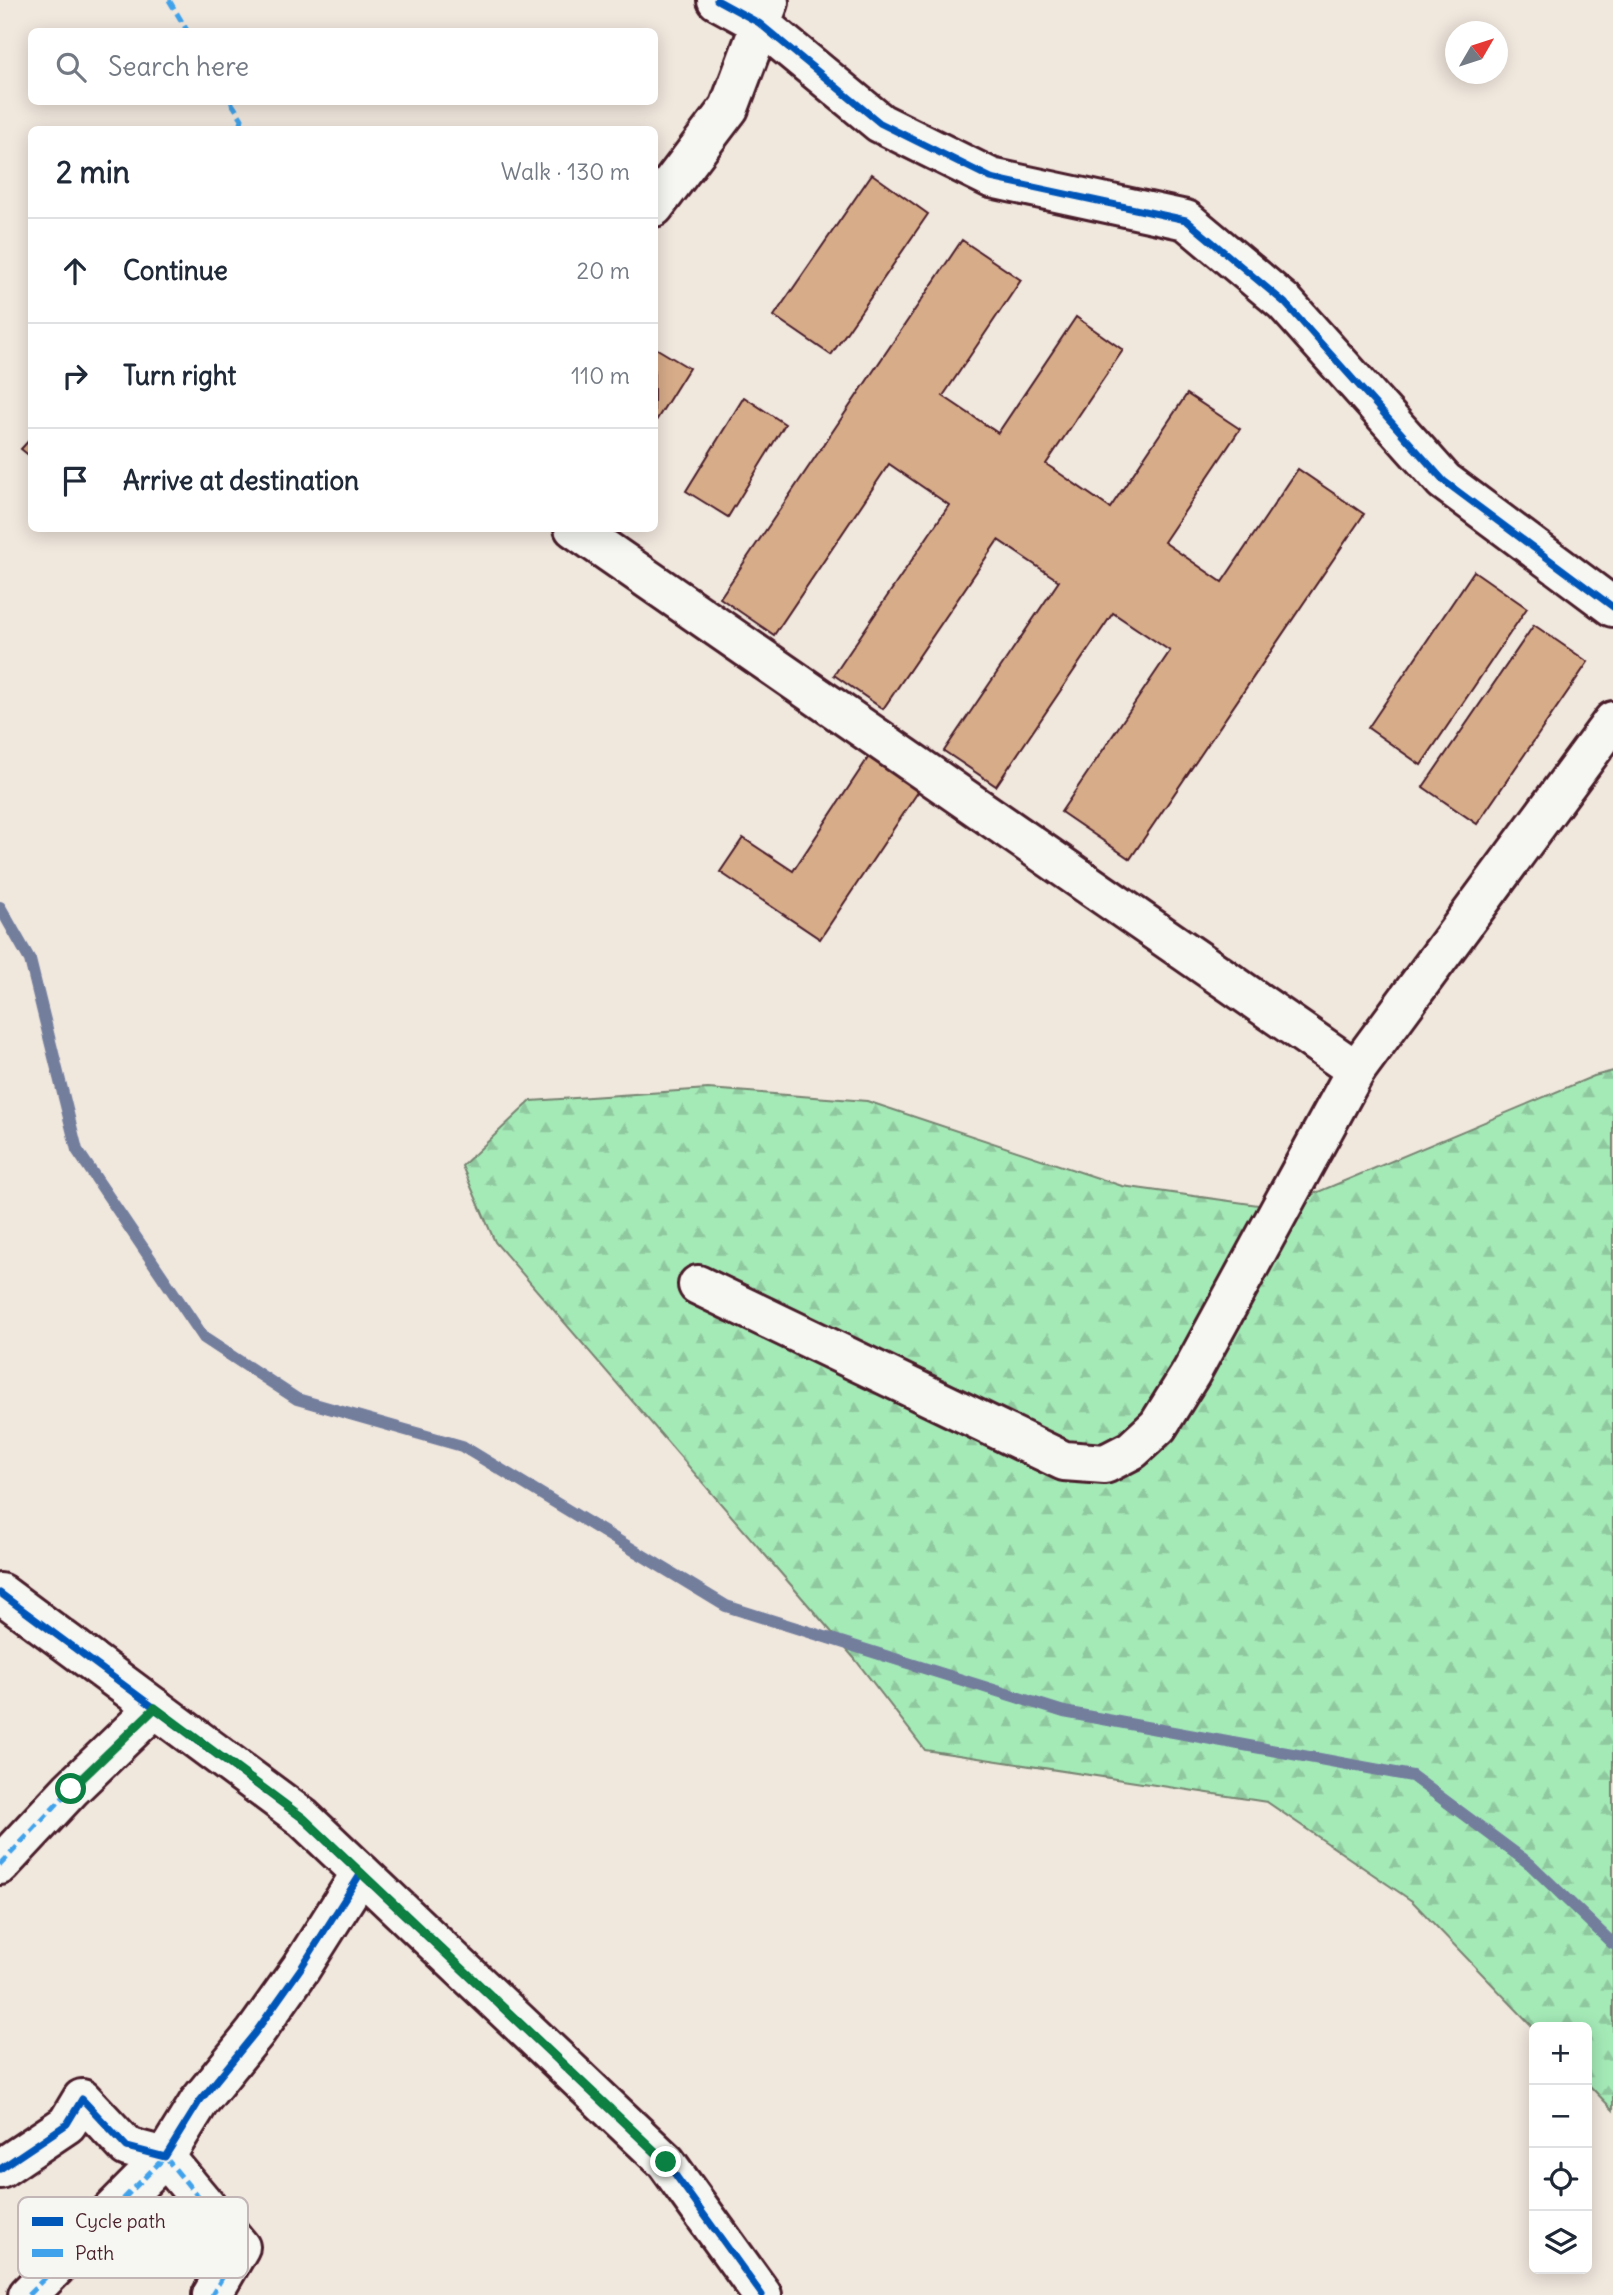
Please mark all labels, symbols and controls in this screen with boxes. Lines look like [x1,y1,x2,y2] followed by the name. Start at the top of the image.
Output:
[1445,21,1508,84] north arrow
[28,28,658,105] search box
[52,48,90,86] icon: search
[108,50,249,83] text: Search here
[56,153,130,191] text: 2 min
[501,157,630,186] text: Walk · 130 m
[56,252,94,290] icon: ahead
[123,254,228,287] text: Continue
[577,256,630,285] text: 20 m
[56,357,94,395] icon: right
[123,359,236,392] text: Turn right
[571,361,630,390] text: 110 m
[56,462,94,500] icon: arrive
[123,464,359,497] text: Arrive at destination
[55,1773,86,1804] route start
[1529,2022,1592,2274] map controls
[1529,2022,1592,2085] button: +
[1529,2085,1592,2148] button: −
[650,2146,681,2177] route end
[1529,2148,1592,2211] button: locate
[18,2197,248,2278] legend
[75,2209,166,2233] text: Cycle path
[1529,2211,1592,2274] button: layers
[75,2241,114,2265] text: Path

